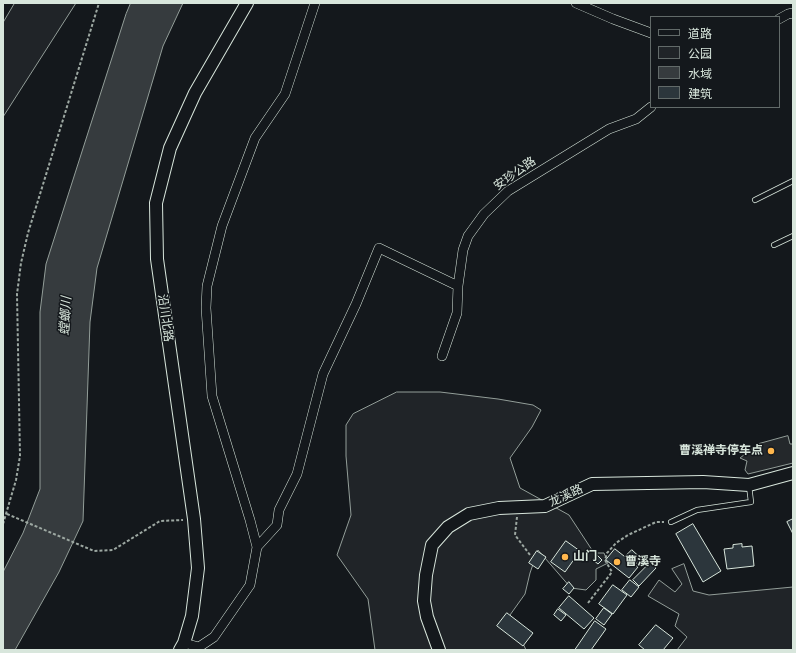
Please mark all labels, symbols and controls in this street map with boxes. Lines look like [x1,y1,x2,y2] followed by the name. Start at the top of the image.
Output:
[650,16,780,108] legend
[688,27,712,41] text: 道路
[688,47,712,61] text: 公园
[688,67,712,81] text: 水域
[688,87,712,101] text: 建筑
[491,154,539,194] street label: 安珍公路
[155,293,175,343] street label: 沿川北路
[57,296,75,336] water label: 螳螂川
[679,444,763,458] place label: 曹溪禅寺停车点
[766,446,776,456] marker: 曹溪禅寺停车点
[547,482,585,510] street label: 龙溪路
[573,550,597,564] place label: 山门
[560,552,570,562] marker: 山门
[625,555,661,569] place label: 曹溪寺
[612,557,622,567] marker: 曹溪寺

